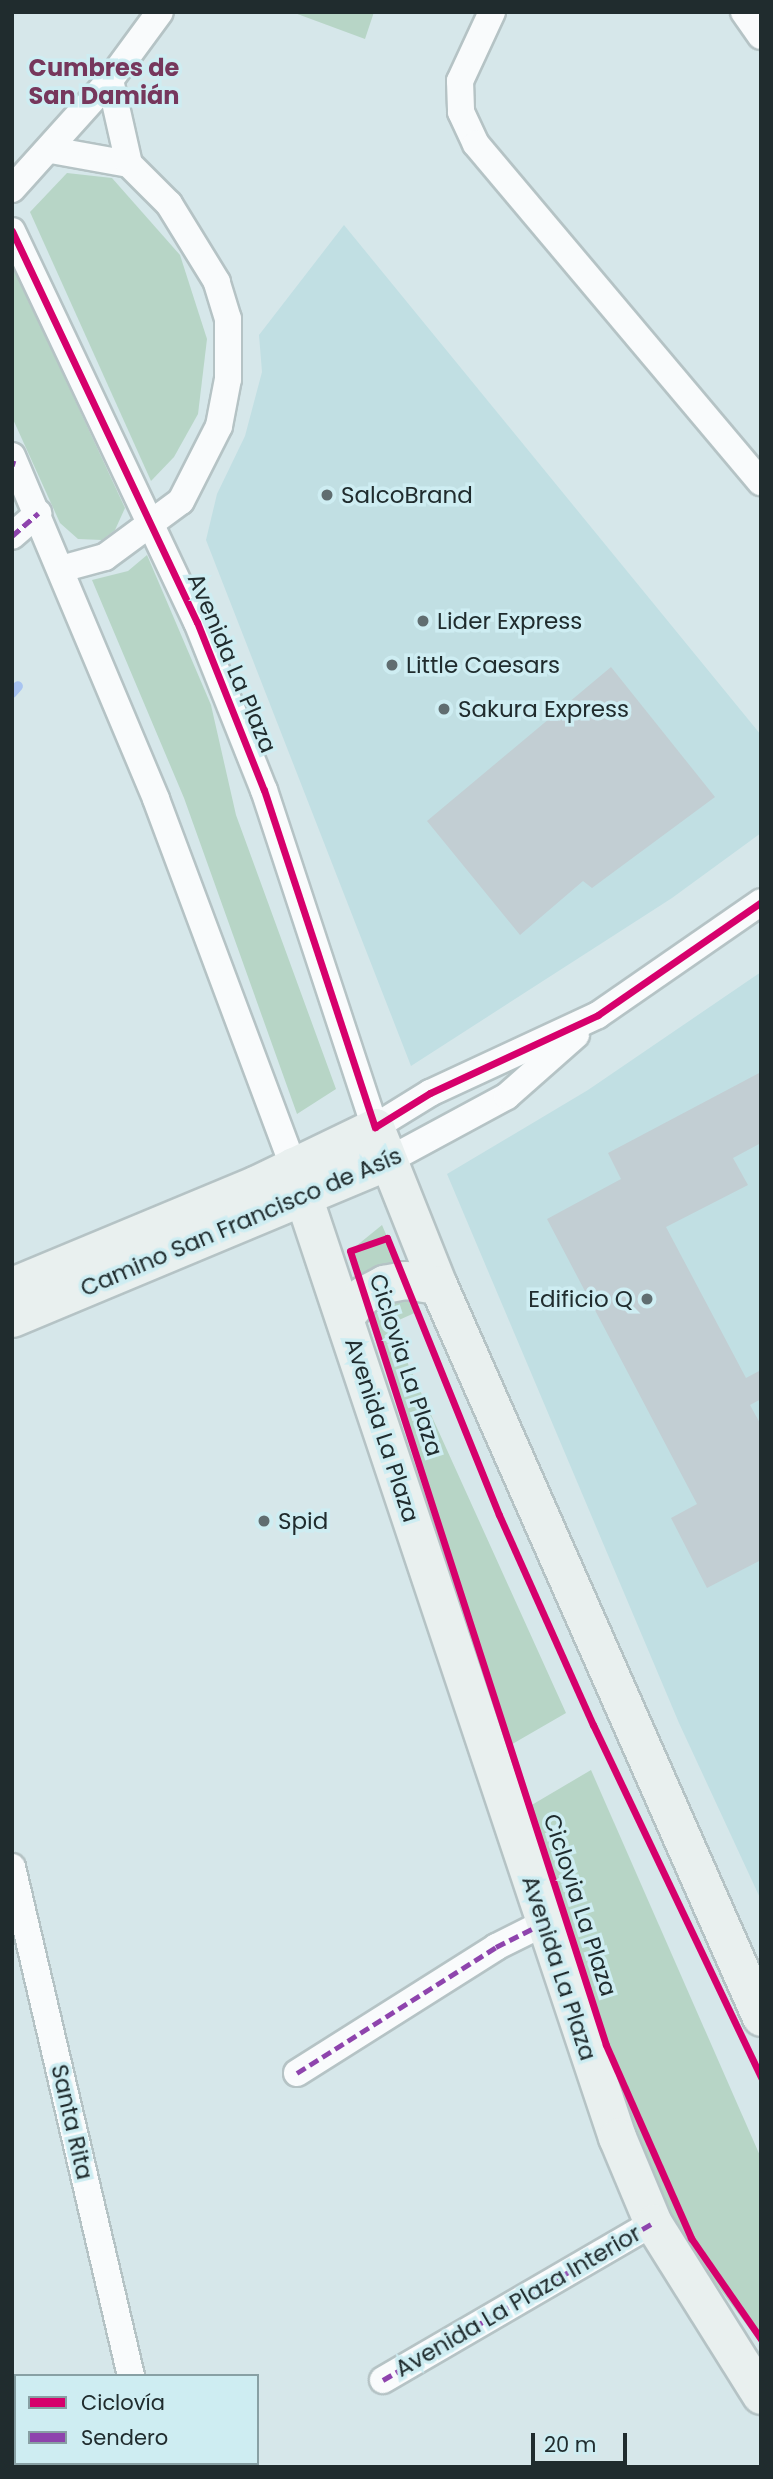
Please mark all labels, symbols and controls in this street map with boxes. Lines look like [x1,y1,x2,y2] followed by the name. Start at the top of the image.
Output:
[28,54,180,110] district label: Cumbres de San Damián
[341,481,473,509] place label: SalcoBrand
[319,487,335,503] marker: SalcoBrand
[182,569,282,757] street label: Avenida La Plaza
[437,607,582,635] place label: Lider Express
[415,613,431,629] marker: Lider Express
[406,651,560,679] place label: Little Caesars
[384,657,400,673] marker: Little Caesars
[458,695,629,723] place label: Sakura Express
[436,701,452,717] marker: Sakura Express
[76,1142,406,1302] street label: Camino San Francisco de Asís
[363,1270,449,1460] street label: Ciclovia La Plaza
[528,1285,633,1313] place label: Edificio Q
[639,1291,655,1307] marker: Edificio Q
[339,1334,425,1526] street label: Avenida La Plaza
[278,1507,328,1535] place label: Spid
[256,1513,272,1529] marker: Spid
[537,1810,623,2000] street label: Ciclovia La Plaza
[516,1872,602,2064] street label: Avenida La Plaza
[45,2062,99,2182] street label: Santa Rita
[390,2219,646,2383] street label: Avenida La Plaza Interior
[14,2374,259,2465] legend
[81,2388,165,2417] text: Ciclovía
[535,2420,631,2464] scale bar
[81,2423,168,2452] text: Sendero
[544,2430,597,2459] text: 20 m

